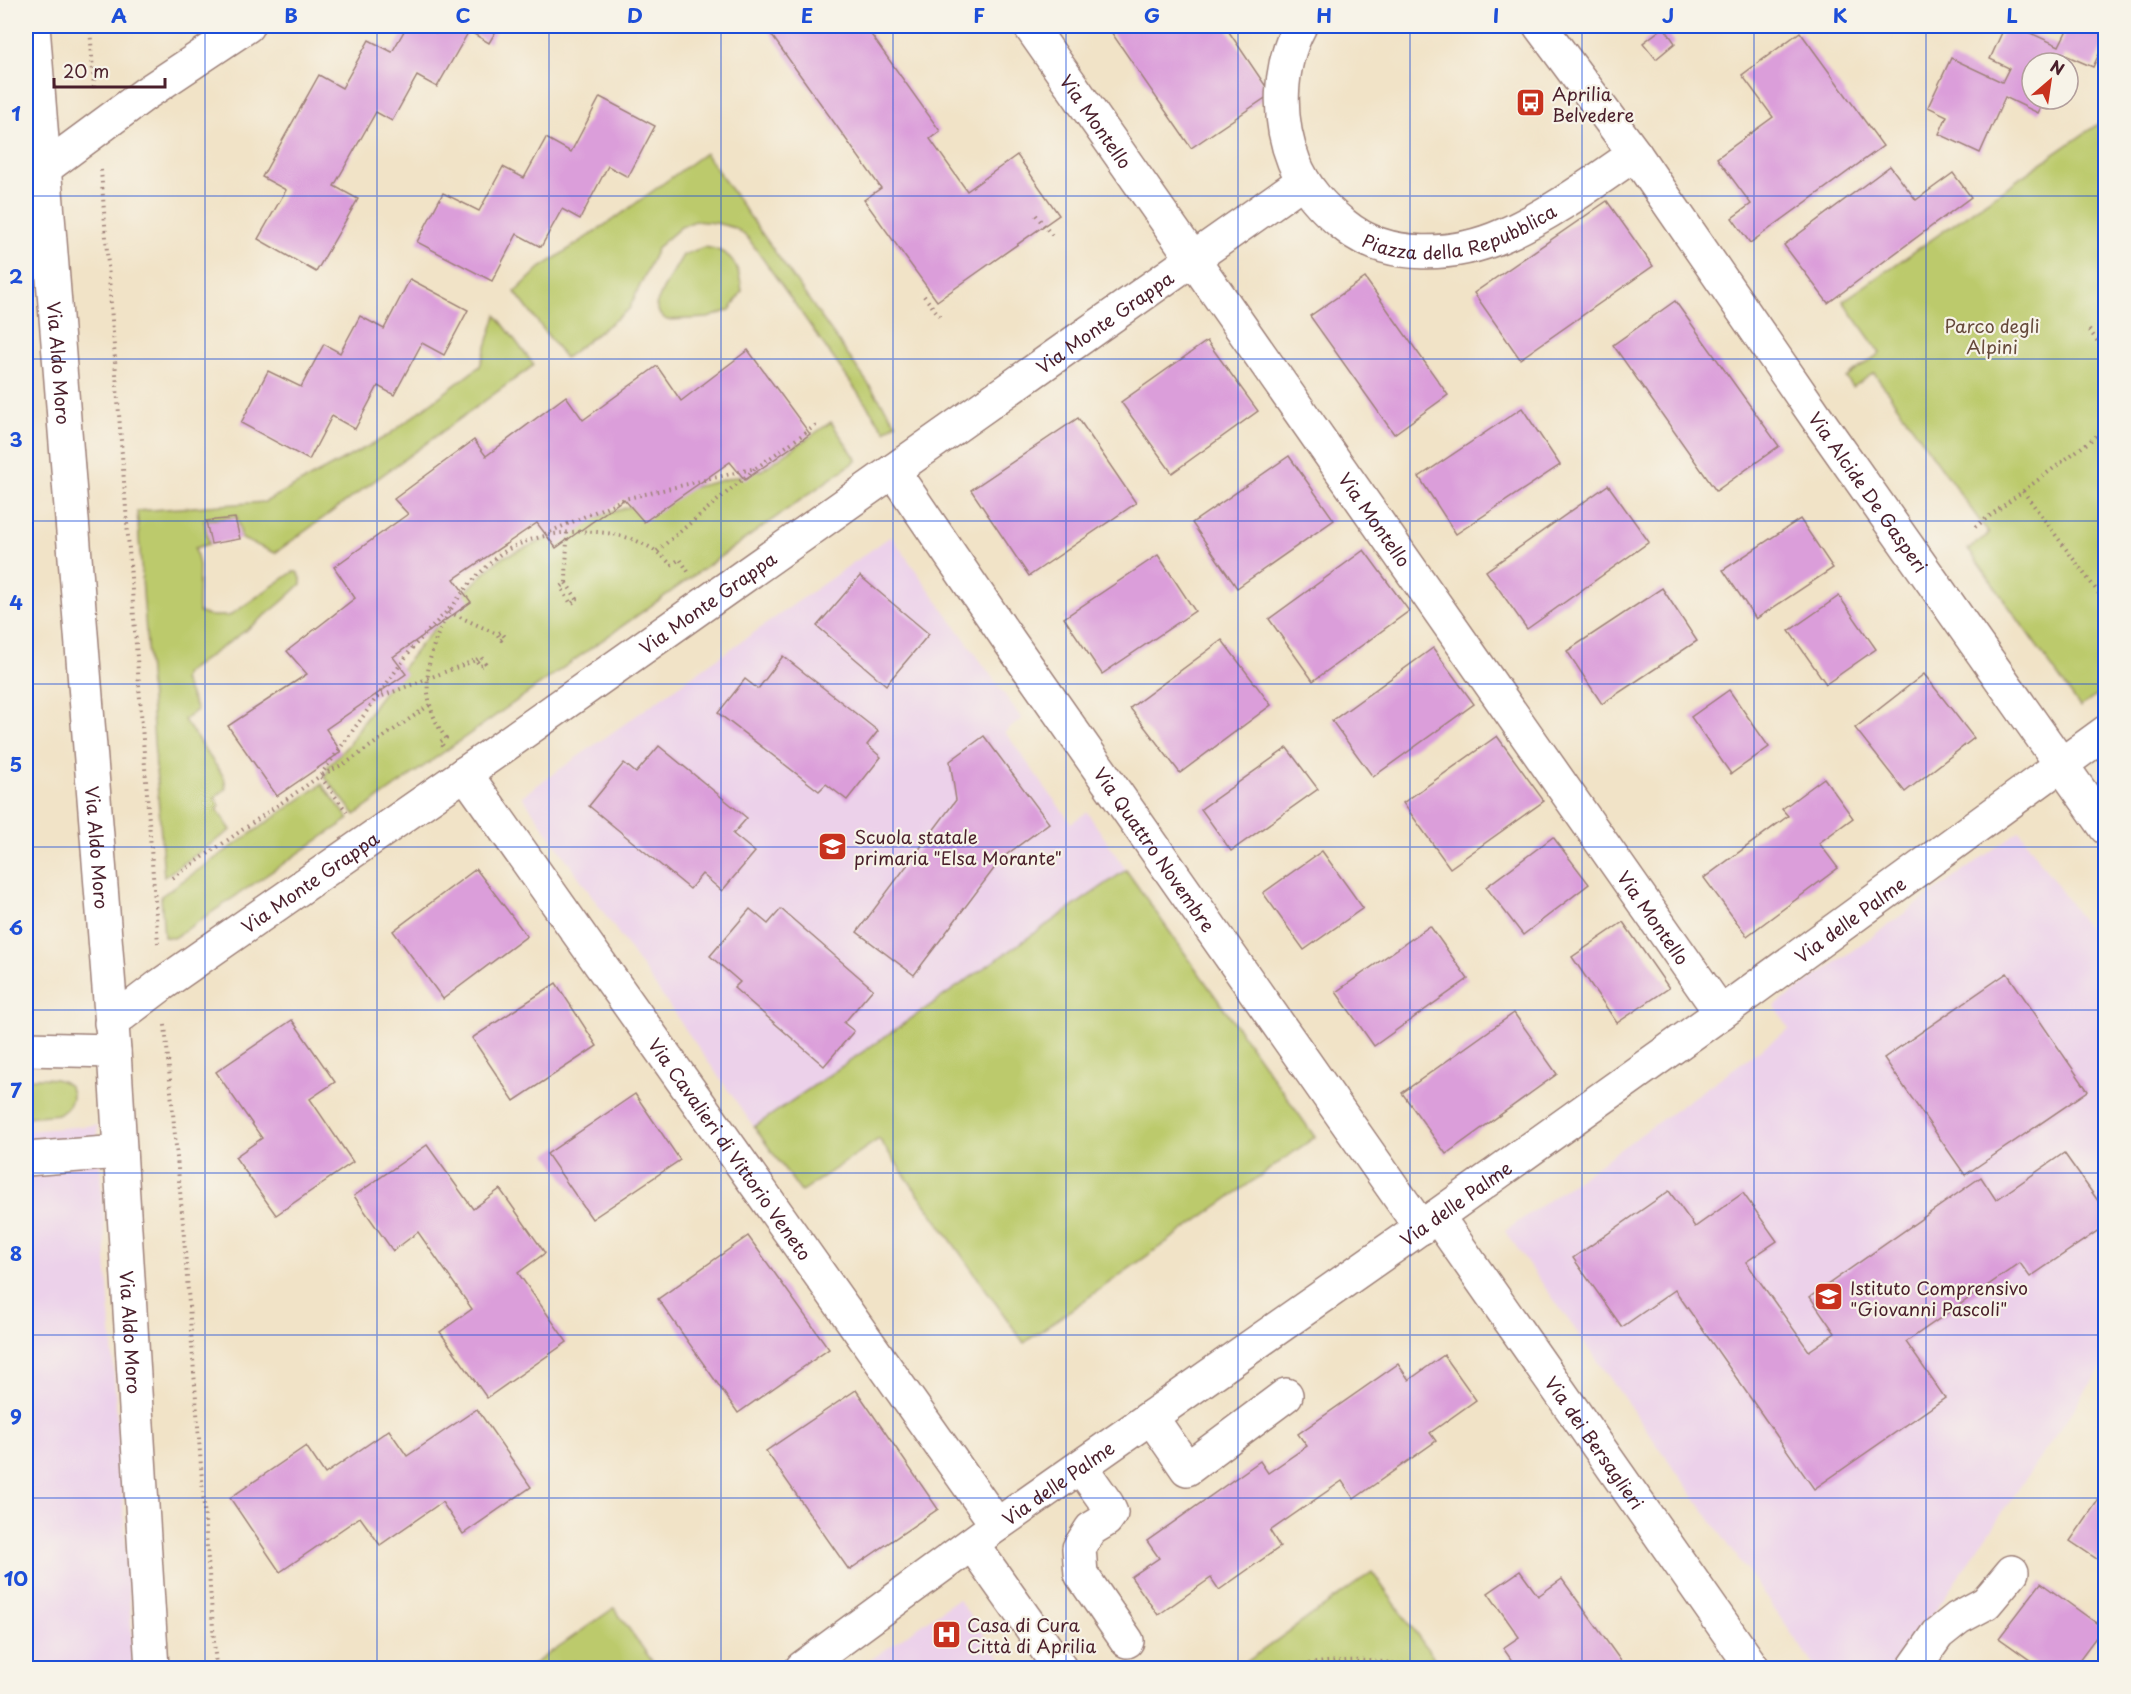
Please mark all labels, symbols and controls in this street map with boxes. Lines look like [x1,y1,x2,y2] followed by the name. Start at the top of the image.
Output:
[111,0,127,30] text: A
[284,0,298,30] text: B
[455,0,471,30] text: C
[627,0,643,30] text: D
[801,0,813,30] text: E
[973,0,985,30] text: F
[1144,0,1160,30] text: G
[1316,0,1332,30] text: H
[1493,0,1499,30] text: I
[1662,0,1674,30] text: J
[1833,0,1848,30] text: K
[2006,0,2018,30] text: L
[54,51,165,89] scale bar
[2020,51,2080,111] north arrow
[2046,53,2069,81] text: N
[63,57,109,84] text: 20 m
[1054,68,1139,174] street label: Via Montello
[1552,80,1634,128] place label: Aprilia Belvedere
[1515,87,1547,119] bus stop icon: Aprilia Belvedere
[11,98,21,128] text: 1
[1358,196,1561,265] street label: Piazza della Repubblica
[9,261,23,291] text: 2
[1030,263,1179,380] street label: Via Monte Grappa
[41,300,78,426] street label: Via Aldo Moro
[1944,312,2040,360] park label: Parco degli Alpini
[1803,406,1935,577] street label: Via Alcide De Gasperi
[9,424,23,454] text: 3
[1333,467,1418,572] street label: Via Montello
[633,544,782,660] street label: Via Monte Grappa
[9,587,23,617] text: 4
[10,749,22,779] text: 5
[1088,761,1223,937] street label: Via Quattro Novembre
[80,785,116,910] street label: Via Aldo Moro
[854,823,1062,871] place label: Scuola statale primaria "Elsa Morante"
[235,824,384,939] street label: Via Monte Grappa
[817,830,849,862] school or university icon: Scuola statale primaria "Elsa Morante"
[1612,865,1696,970] street label: Via Montello
[1789,869,1911,969] street label: Via delle Palme
[9,912,23,942] text: 6
[643,1032,819,1265] street label: Via Cavalieri di Vittorio Veneto
[10,1075,22,1105] text: 7
[1394,1154,1517,1252] street label: Via delle Palme
[10,1238,22,1268] text: 8
[114,1270,149,1395] street label: Via Aldo Moro
[1850,1274,2028,1322] place label: Istituto Comprensivo "Giovanni Pascoli"
[1813,1281,1845,1313] school or university icon: Istituto Comprensivo "Giovanni Pascoli"
[1539,1370,1651,1514] street label: Via dei Bersaglieri
[10,1401,22,1431] text: 9
[996,1433,1119,1531] street label: Via delle Palme
[4,1563,28,1593] text: 10
[967,1611,1096,1659] place label: Casa di Cura Città di Aprilia
[930,1618,962,1650] hospital icon: Casa di Cura Città di Aprilia

